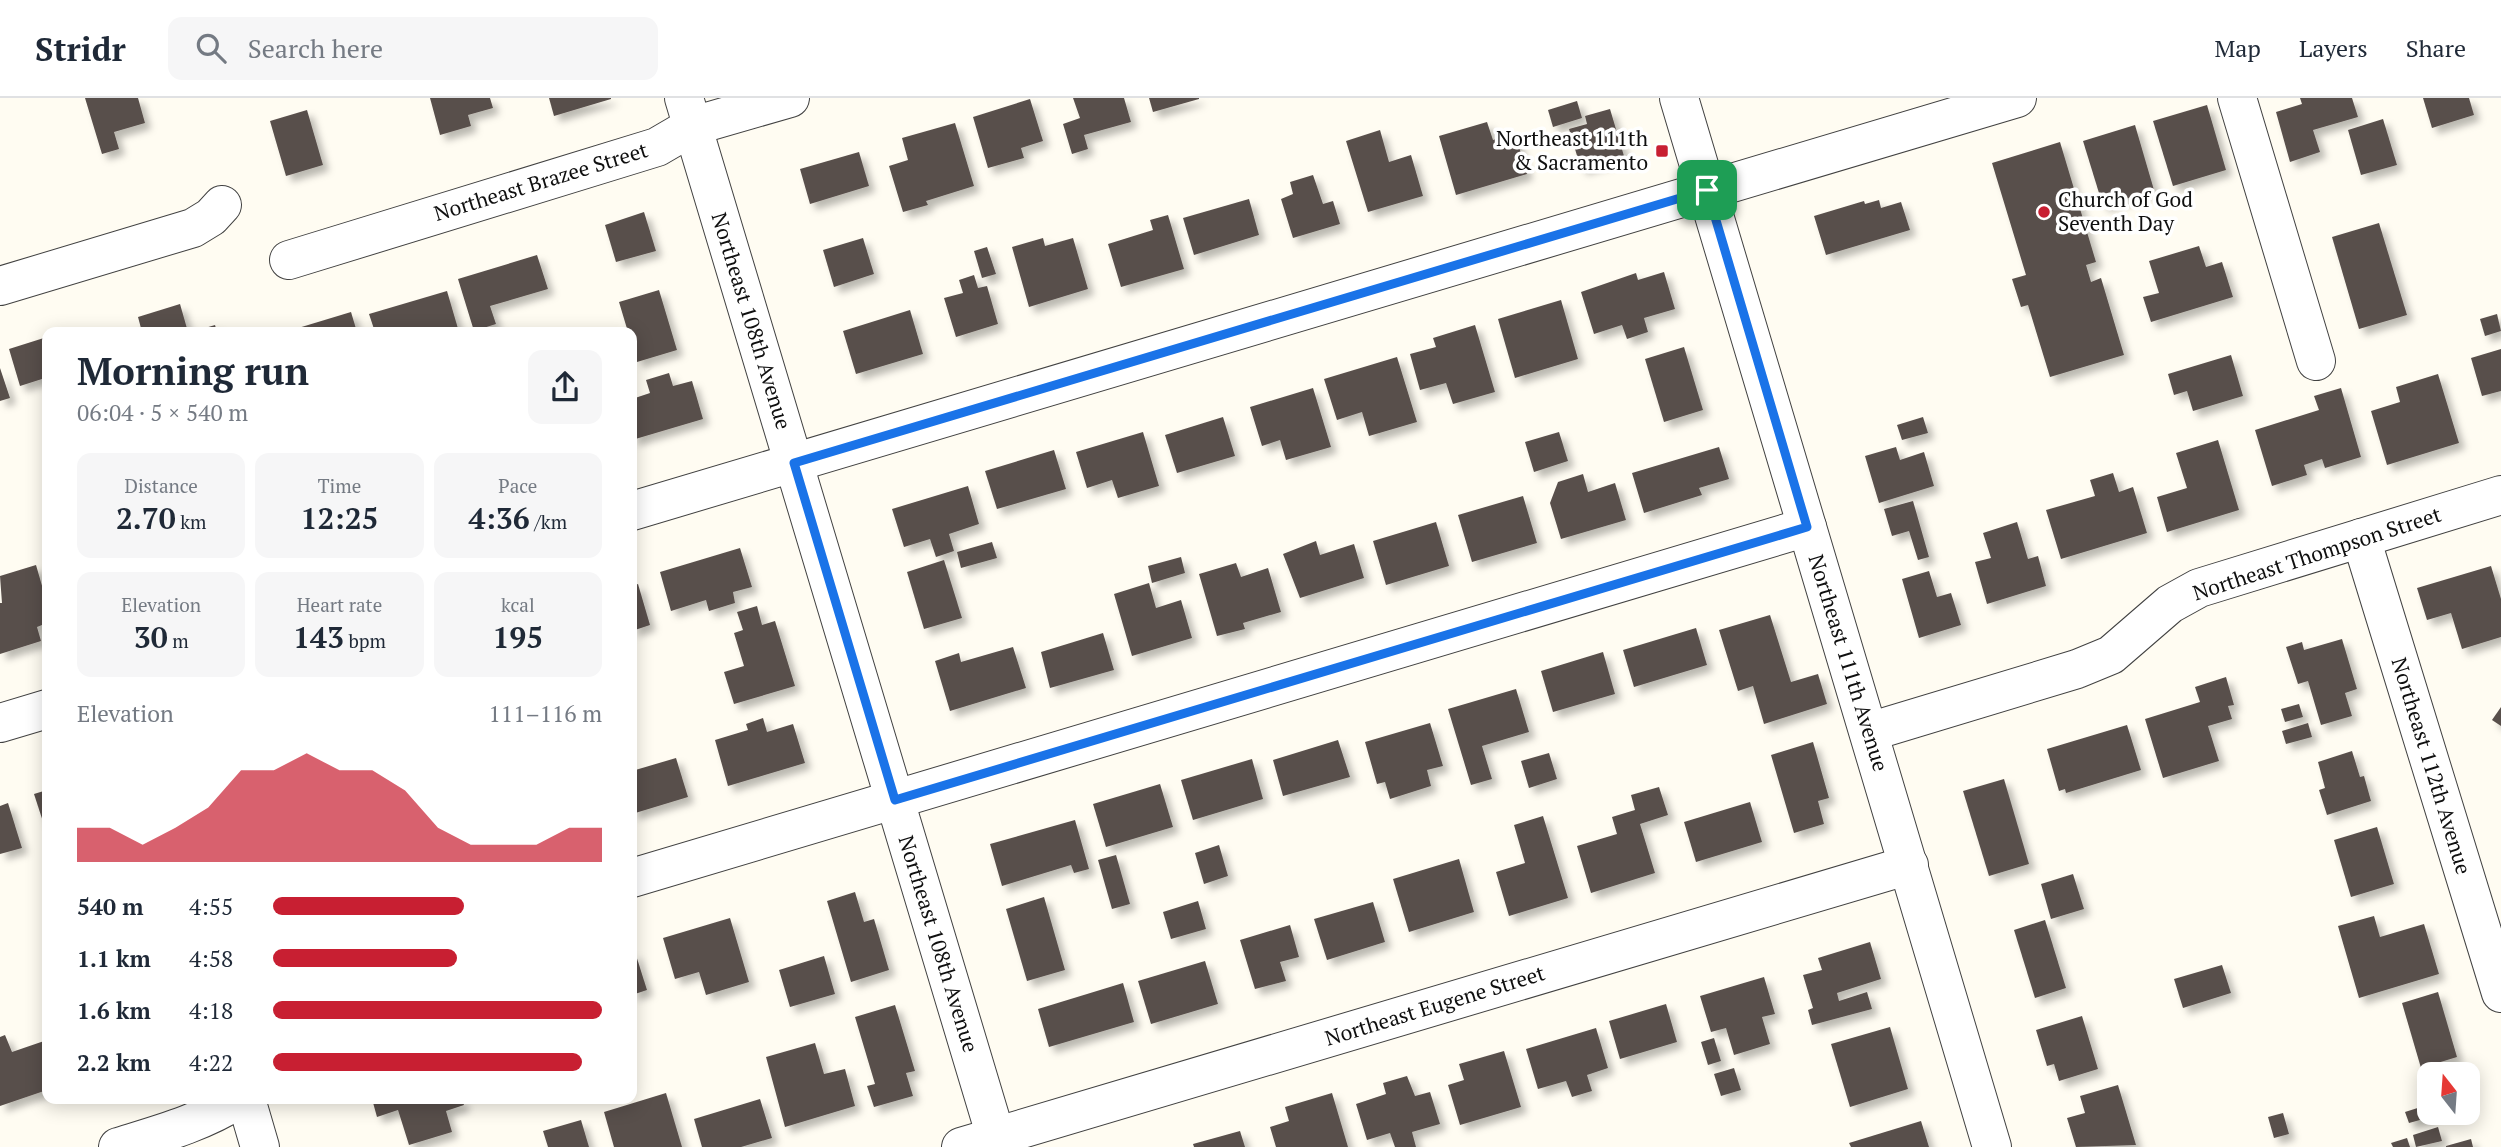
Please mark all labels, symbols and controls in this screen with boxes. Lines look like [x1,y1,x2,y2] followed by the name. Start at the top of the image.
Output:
[168,17,658,80] search box
[35,27,126,70] text: Stridr
[192,29,230,67] icon: search
[248,31,383,65] text: Search here
[2214,32,2261,64] text: Map
[2299,32,2368,64] text: Layers
[2406,32,2466,64] text: Share
[1496,124,1648,176] place label: Northeast 111th & Sacramento
[430,135,651,227] street label: Northeast Brazee Street
[1654,143,1670,159] marker: Northeast 111th & Sacramento
[1677,160,1737,220] pin
[1688,171,1726,209] icon: arrive
[2058,185,2193,237] place label: Church of God Seventh Day
[2036,204,2052,220] marker: Church of God Seventh Day
[706,209,798,433] street label: Northeast 108th Avenue
[77,346,309,396] text: Morning run
[528,350,602,424] button: share
[77,397,248,428] text: 06:04 · 5 × 540 m
[124,473,198,498] text: Distance
[318,473,361,498] text: Time
[498,473,537,498] text: Pace
[116,498,176,538] text: 2.70
[300,498,379,538] text: 12:25
[469,498,530,538] text: 4:36
[2189,500,2445,606] street label: Northeast Thompson Street
[176,509,206,534] text: km
[530,509,567,534] text: /km
[1803,551,1895,775] street label: Northeast 111th Avenue
[121,592,201,617] text: Elevation
[297,592,382,617] text: Heart rate
[501,592,535,617] text: kcal
[134,617,168,657] text: 30
[293,617,344,657] text: 143
[492,617,543,657] text: 195
[168,628,189,653] text: m
[344,628,386,653] text: bpm
[2386,654,2478,878] street label: Northeast 112th Avenue
[77,698,174,729] text: Elevation
[489,698,602,729] text: 111–116 m
[893,832,985,1056] street label: Northeast 108th Avenue
[77,891,143,922] text: 540 m
[189,891,233,922] text: 4:55
[77,943,151,974] text: 1.1 km
[189,943,233,974] text: 4:58
[1321,958,1548,1052] street label: Northeast Eugene Street
[77,995,151,1026] text: 1.6 km
[189,995,233,1026] text: 4:18
[77,1047,151,1078] text: 2.2 km
[189,1047,233,1078] text: 4:22
[2417,1062,2480,1125] north arrow
[2417,1062,2480,1125] map controls

